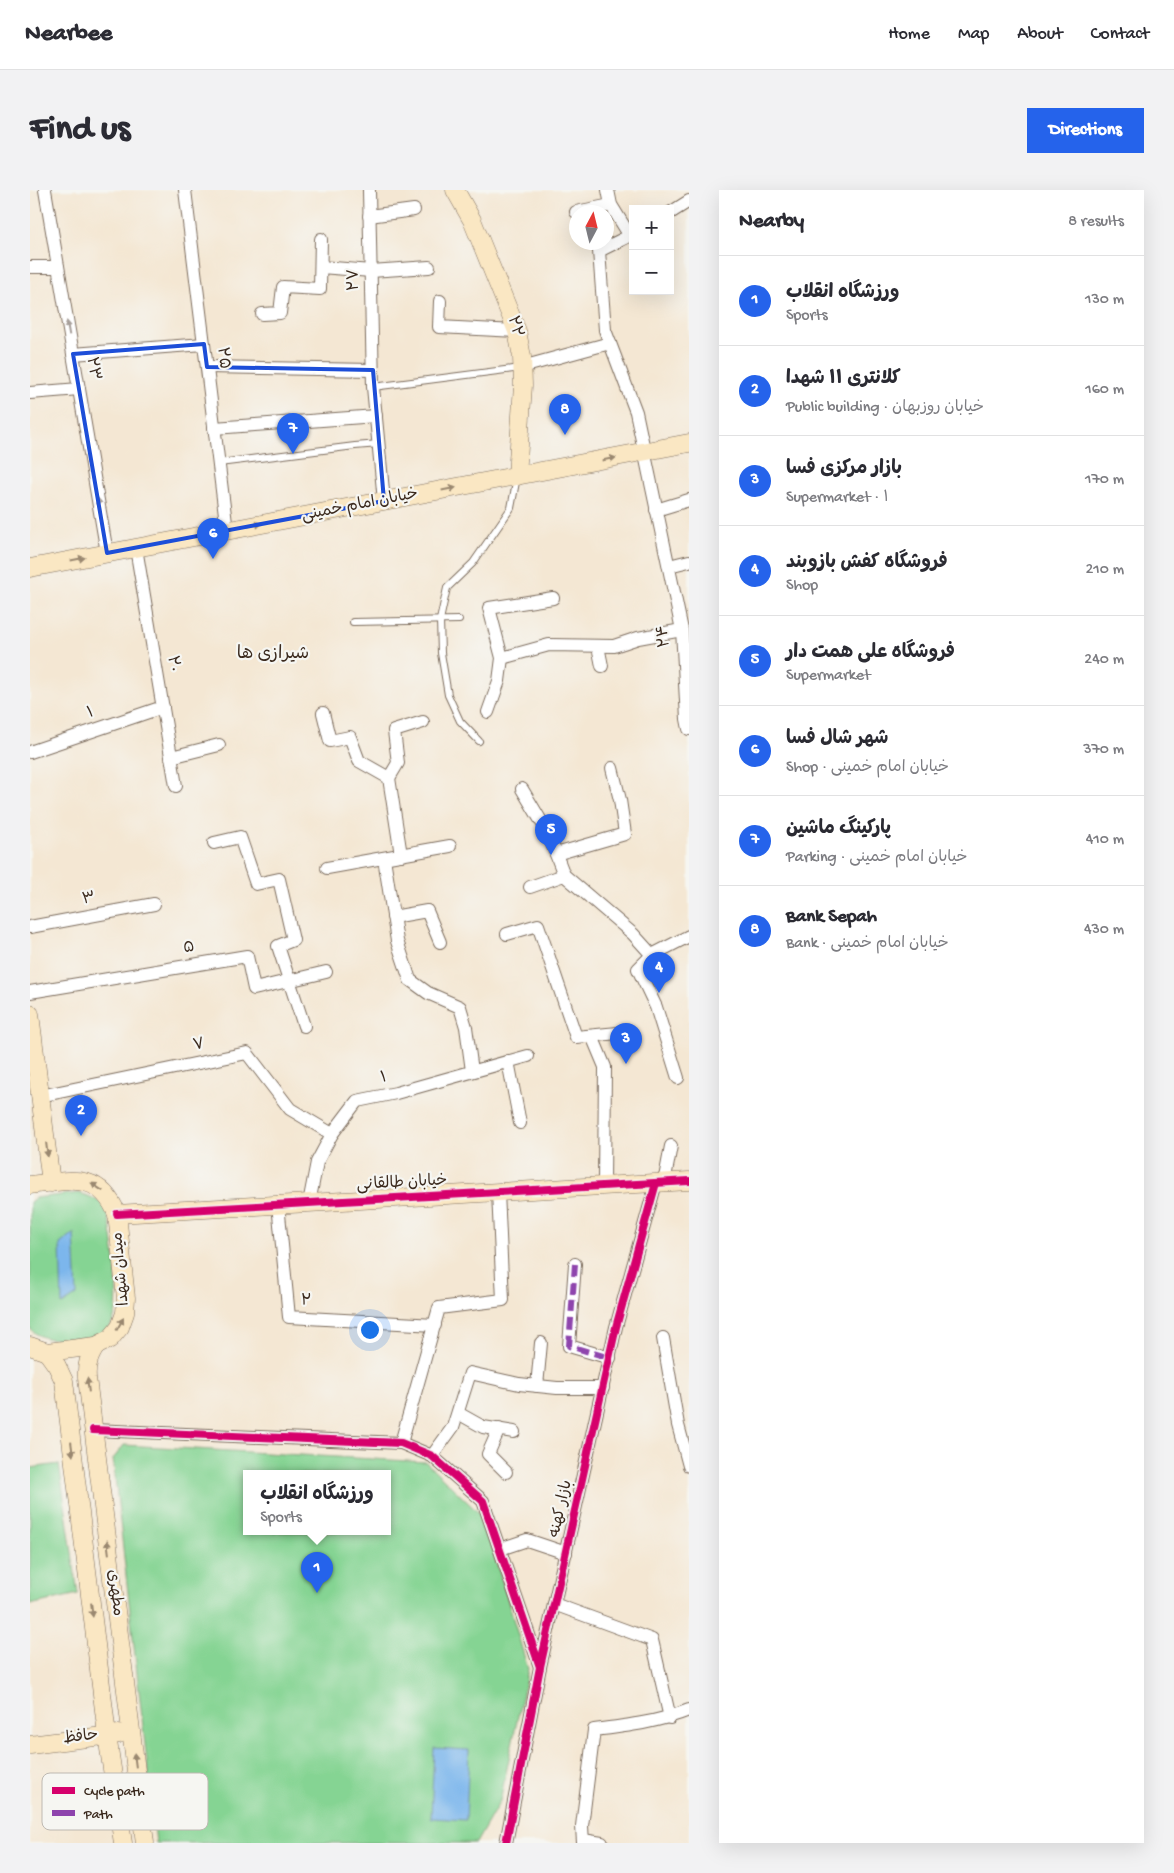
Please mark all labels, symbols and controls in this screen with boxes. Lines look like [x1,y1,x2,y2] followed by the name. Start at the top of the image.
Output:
[25,20,112,49] text: Nearbee
[888,24,930,45] text: Home
[958,24,989,45] text: Map
[1017,24,1063,45] text: About
[1091,24,1149,45] text: Contact
[1027,108,1144,153] button: Directions
[30,110,130,151] text: Find us
[569,205,614,250] north arrow
[629,205,674,295] map controls
[629,205,674,250] button: +
[739,210,804,235] text: Nearby
[1068,213,1124,232] text: 8 results
[629,250,674,295] button: −
[345,269,365,291] street label: ۲۷
[786,282,899,305] text: ورزشگاه انقلاب
[752,291,758,310] text: 1
[1085,291,1124,310] text: 130 m
[786,307,828,326] text: Sports
[502,314,526,340] street label: ۲۲
[64,319,72,335] one-way arrow
[211,346,233,370] street label: ۲۵
[81,356,103,382] street label: ۲۳
[786,368,901,391] text: کلانتری ۱۱ شهدا
[751,381,759,400] text: 2
[1085,381,1124,400] text: 160 m
[549,394,581,435] pin: 8
[786,399,984,418] text: Public building · خیابان روزبهان
[277,413,309,454] pin: 7
[601,454,617,462] one-way arrow
[786,458,902,481] text: بازار مرکزی فسا
[751,471,759,490] text: 3
[1085,471,1124,490] text: 170 m
[441,484,457,492] one-way arrow
[300,485,420,527] street label: خیابان امام خمینی
[786,489,889,508] text: Supermarket · ۱
[94,497,102,513] one-way arrow
[197,518,229,559] pin: 6
[247,521,263,529] one-way arrow
[786,552,948,575] text: فروشگاه کفش بازوبند
[70,554,86,562] one-way arrow
[751,561,759,580] text: 4
[1085,561,1124,580] text: 210 m
[786,577,818,596] text: Shop
[654,624,676,648] street label: ۲۴
[786,642,955,665] text: فروشگاه علی همت دار
[237,644,309,665] district label: شیرازی ها
[751,651,759,670] text: 5
[1084,651,1124,670] text: 240 m
[161,654,183,674] street label: ۲۰
[786,667,871,686] text: Supermarket
[85,704,97,724] street label: ۱
[786,728,888,751] text: شهر شال فسا
[751,741,759,760] text: 6
[1083,741,1124,760] text: 370 m
[786,759,949,778] text: Shop · خیابان امام خمینی
[535,814,567,855] pin: 5
[786,818,891,841] text: پارکینگ ماشین
[751,831,759,850] text: 7
[1086,831,1124,850] text: 410 m
[786,849,967,868] text: Parking · خیابان امام خمینی
[81,890,97,910] street label: ۳
[786,906,877,929] text: Bank Sepah
[751,921,759,940] text: 8
[1084,921,1124,940] text: 430 m
[786,935,949,954] text: Bank · خیابان امام خمینی
[182,939,196,959] street label: ۵
[643,952,675,993] pin: 4
[610,1023,642,1064] pin: 3
[191,1036,207,1056] street label: ۷
[379,1069,389,1089] street label: ۱
[65,1095,97,1136] pin: 2
[43,1142,51,1158] one-way arrow
[356,1172,448,1196] street label: خیابان طالقانی
[90,1182,104,1192] one-way arrow
[109,1231,135,1307] street label: میدان شهدا
[300,1292,312,1312] street label: ۲
[116,1317,124,1332] one-way arrow
[357,1317,383,1343] your location
[84,1377,92,1393] one-way arrow
[68,1441,76,1457] one-way arrow
[243,1470,391,1535] popup
[546,1478,578,1540] street label: بازار کهنه
[260,1484,374,1507] text: ورزشگاه انقلاب
[260,1509,302,1528] text: Sports
[104,1538,112,1554] one-way arrow
[301,1552,333,1593] pin: 1
[102,1569,126,1617] street label: مطهری
[88,1602,96,1618] one-way arrow
[62,1726,100,1750] street label: حافظ
[131,1752,139,1768] one-way arrow
[42,1773,208,1830] legend
[84,1784,145,1801] text: Cycle path
[83,1807,113,1824] text: Path

